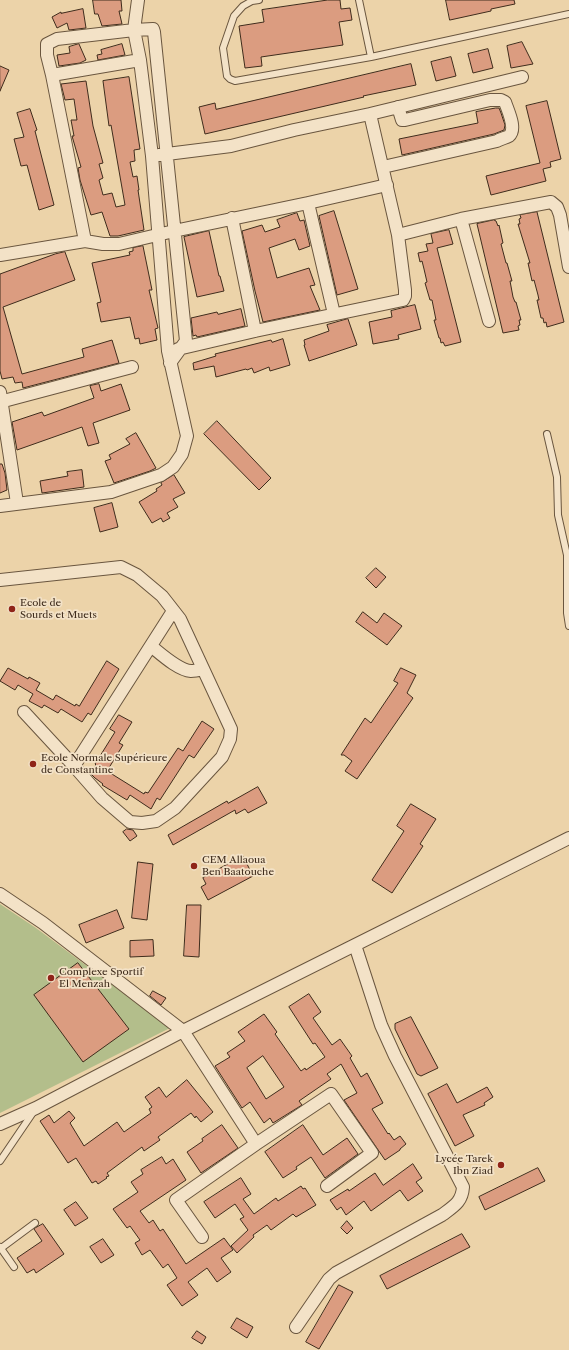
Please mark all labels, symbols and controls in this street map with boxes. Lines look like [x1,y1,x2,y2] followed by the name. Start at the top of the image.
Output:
[20,597,97,620] place label: Ecole de Sourds et Muets
[7,604,17,614] marker: Ecole de Sourds et Muets
[41,752,167,776] place label: Ecole Normale Supérieure de Constantine
[28,759,38,769] marker: Ecole Normale Supérieure de Constantine
[202,854,274,878] place label: CEM Allaoua Ben Baatouche
[189,861,199,871] marker: CEM Allaoua Ben Baatouche
[59,966,143,990] place label: Complexe Sportif El Menzah
[46,973,56,983] marker: Complexe Sportif El Menzah
[435,1153,493,1176] place label: Lycée Tarek Ibn Ziad
[496,1160,506,1170] marker: Lycée Tarek Ibn Ziad

